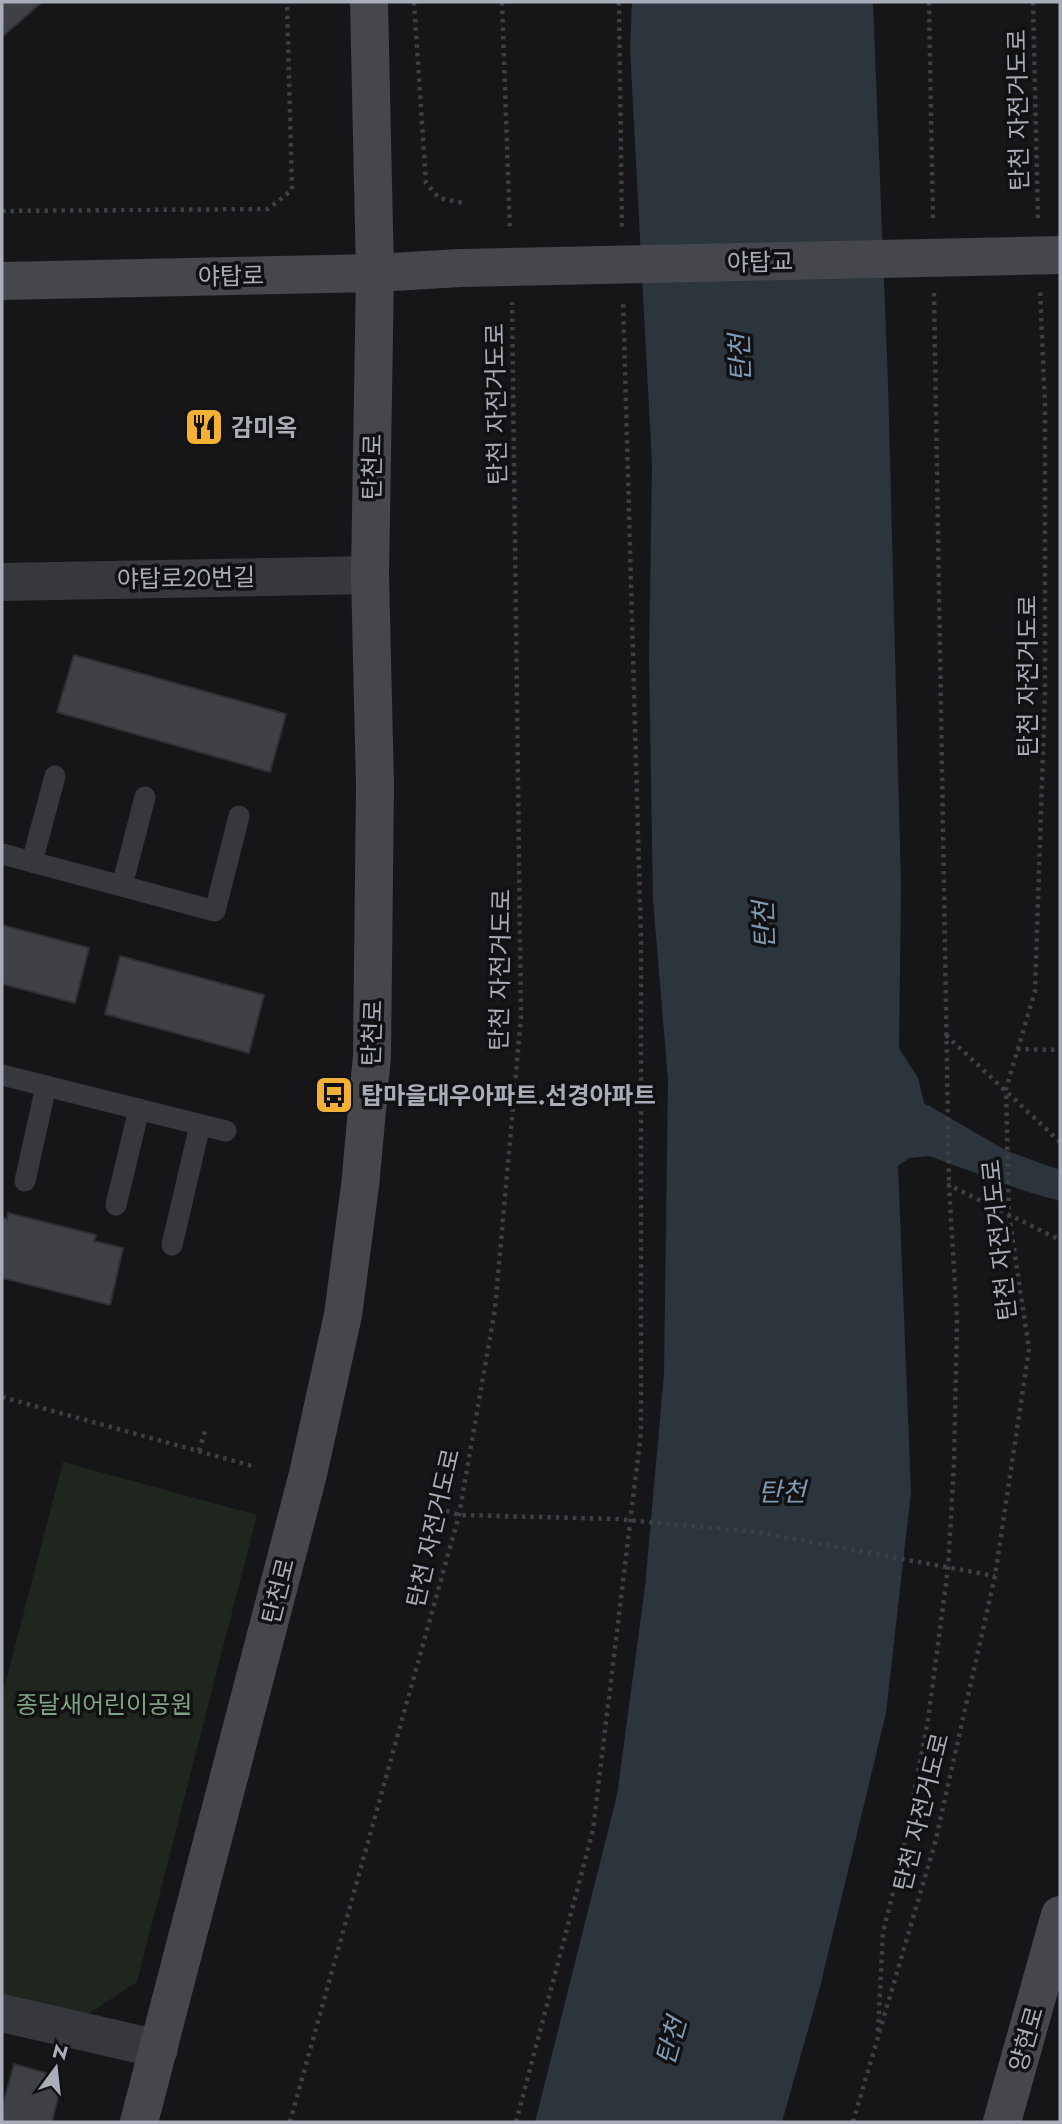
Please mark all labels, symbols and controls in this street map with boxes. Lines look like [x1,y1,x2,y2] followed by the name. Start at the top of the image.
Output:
[999,29,1037,191] street label: 탄천 자전거도로
[727,244,793,280] street label: 야탑교
[198,258,264,294] street label: 야탑로
[477,323,515,485] street label: 탄천 자전거도로
[720,330,760,383] water label: 탄천
[183,406,225,448] restaurant icon: 감미옥
[231,410,297,445] place label: 감미옥
[354,434,390,500] street label: 탄천로
[116,559,256,597] street label: 야탑로20번길
[1010,595,1045,757] street label: 탄천 자전거도로
[481,889,519,1051] street label: 탄천 자전거도로
[744,897,784,950] water label: 탄천
[353,999,391,1067] street label: 탄천로
[313,1074,355,1116] bus stop icon: 탑마을대우아파트.선경아파트
[361,1078,656,1113] place label: 탑마을대우아파트.선경아파트
[973,1158,1025,1322] street label: 탄천 자전거도로
[398,1445,468,1611] street label: 탄천 자전거도로
[758,1473,809,1511] water label: 탄천
[253,1555,303,1627] street label: 탄천로
[16,1687,192,1722] park label: 종달새어린이공원
[884,1729,958,1895] street label: 탄천 자전거도로
[1000,2002,1052,2076] street label: 양현로
[646,2010,697,2069] water label: 탄천
[21,2033,91,2103] north arrow
[49,2037,71,2067] text: N

